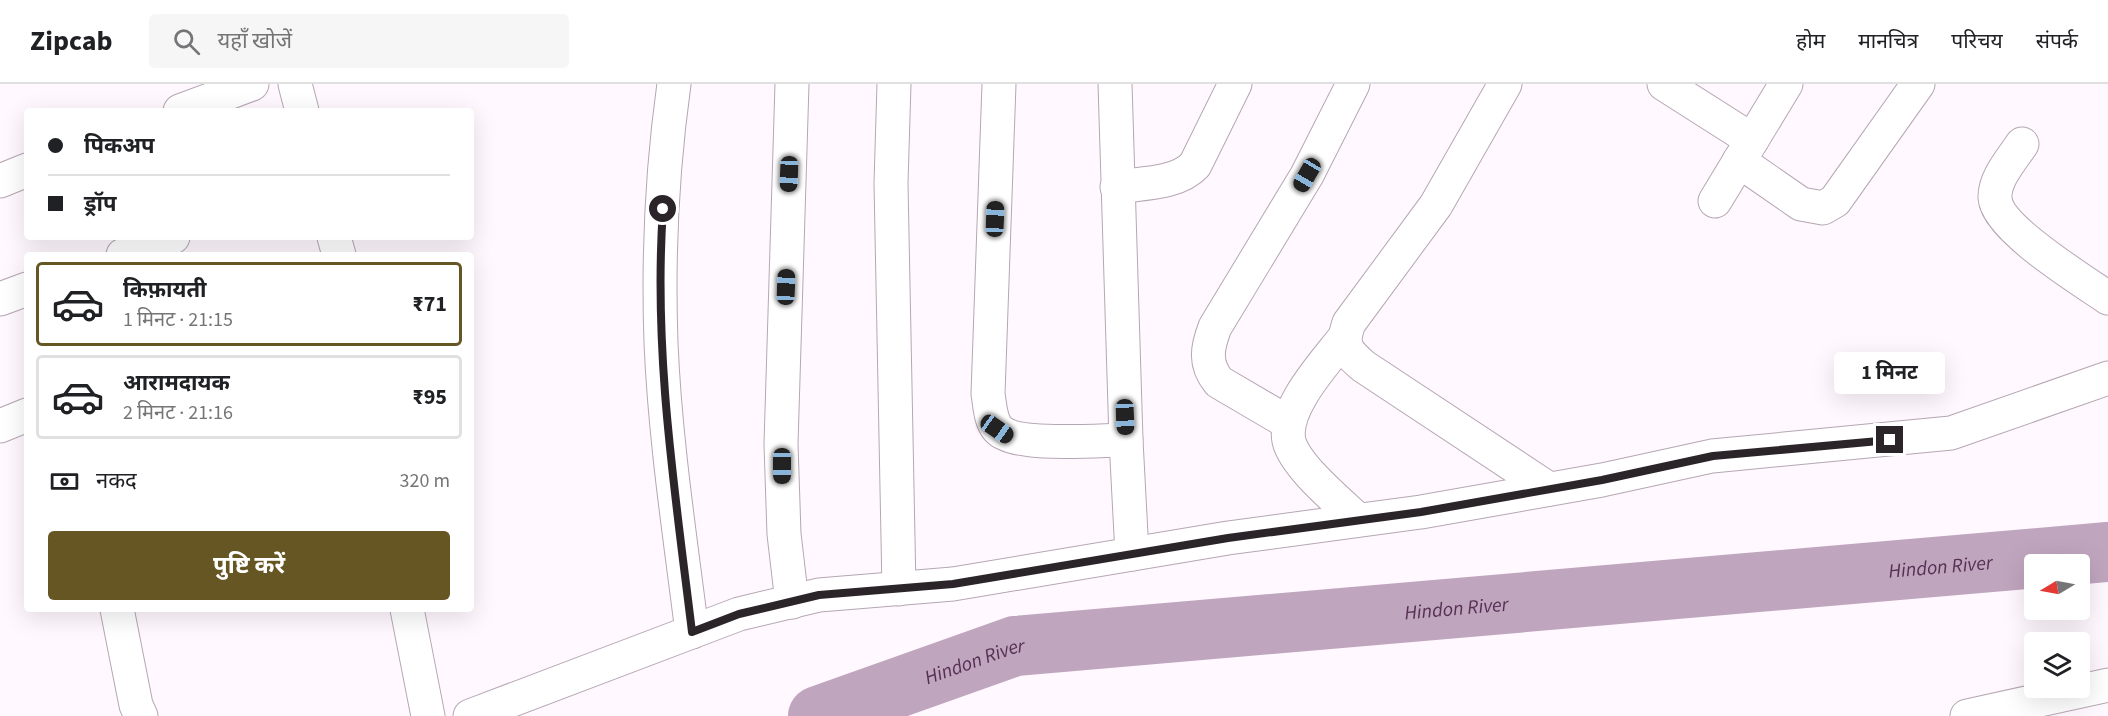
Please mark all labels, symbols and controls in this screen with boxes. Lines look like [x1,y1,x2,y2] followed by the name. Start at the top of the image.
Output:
[149,14,569,68] search box
[30,21,113,61] text: Zipcab
[170,25,203,58] icon: search
[218,25,292,57] text: यहाँ खोजें
[1796,26,1825,56] text: होम
[1858,26,1918,56] text: मानचित्र
[1951,26,2003,56] text: परिचय
[2036,26,2078,56] text: संपर्क
[84,130,155,162] text: पिकअप
[1290,155,1324,195] car
[779,156,799,192] car
[84,188,117,220] text: ड्रॉप
[649,195,676,222] route start
[985,201,1005,237] car
[776,269,796,305] car
[123,274,207,306] text: किफ़ायती
[51,277,105,331] icon: car
[412,288,447,320] text: ₹71
[123,306,233,334] text: 1 मिनट · 21:15
[1834,353,1946,395] callout: 1 मिनट
[1861,359,1918,387] text: 1 मिनट
[123,367,230,399] text: आरामदायक
[51,370,105,424] icon: car
[412,381,447,413] text: ₹95
[123,399,233,427] text: 2 मिनट · 21:16
[1115,399,1135,435] car
[977,411,1017,447] car
[1876,426,1903,453] route end
[773,448,791,484] car
[48,465,81,498] icon: cash
[96,465,137,497] text: नकद
[400,467,450,495] text: 320 m
[48,531,450,600] button: पुष्टि करें
[1887,549,1995,586] water label: Hindon River
[2024,554,2090,620] north arrow
[2024,554,2090,698] map controls
[1403,591,1511,627] water label: Hindon River
[921,632,1027,692] water label: Hindon River
[2024,632,2090,698] button: layers

